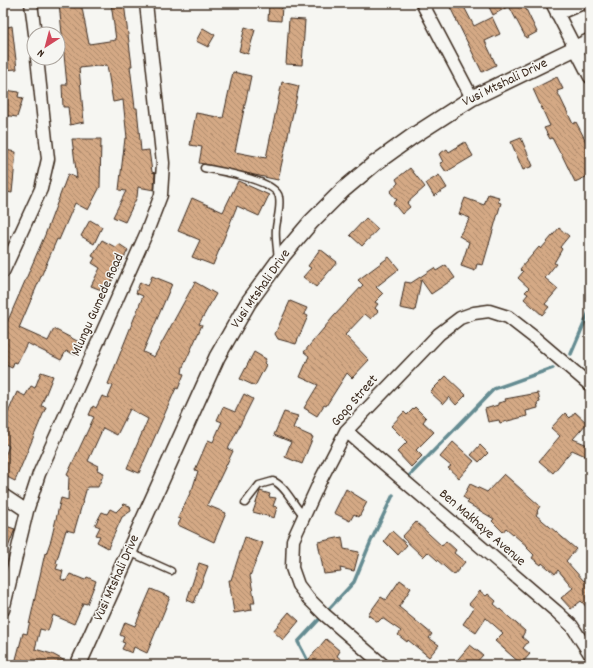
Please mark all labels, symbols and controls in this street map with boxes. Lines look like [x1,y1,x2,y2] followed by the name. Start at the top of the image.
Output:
[26,26,66,66] north arrow
[34,44,48,61] text: N
[459,54,551,112] street label: Vusi Mtshali Drive
[226,245,296,333] street label: Vusi Mtshali Drive
[66,251,130,359] street label: Mlungu Gumede Road
[327,371,383,431] street label: Goqo Street
[434,485,530,571] street label: Ben Makhaye Avenue
[89,532,145,624] street label: Vusi Mtshali Drive

